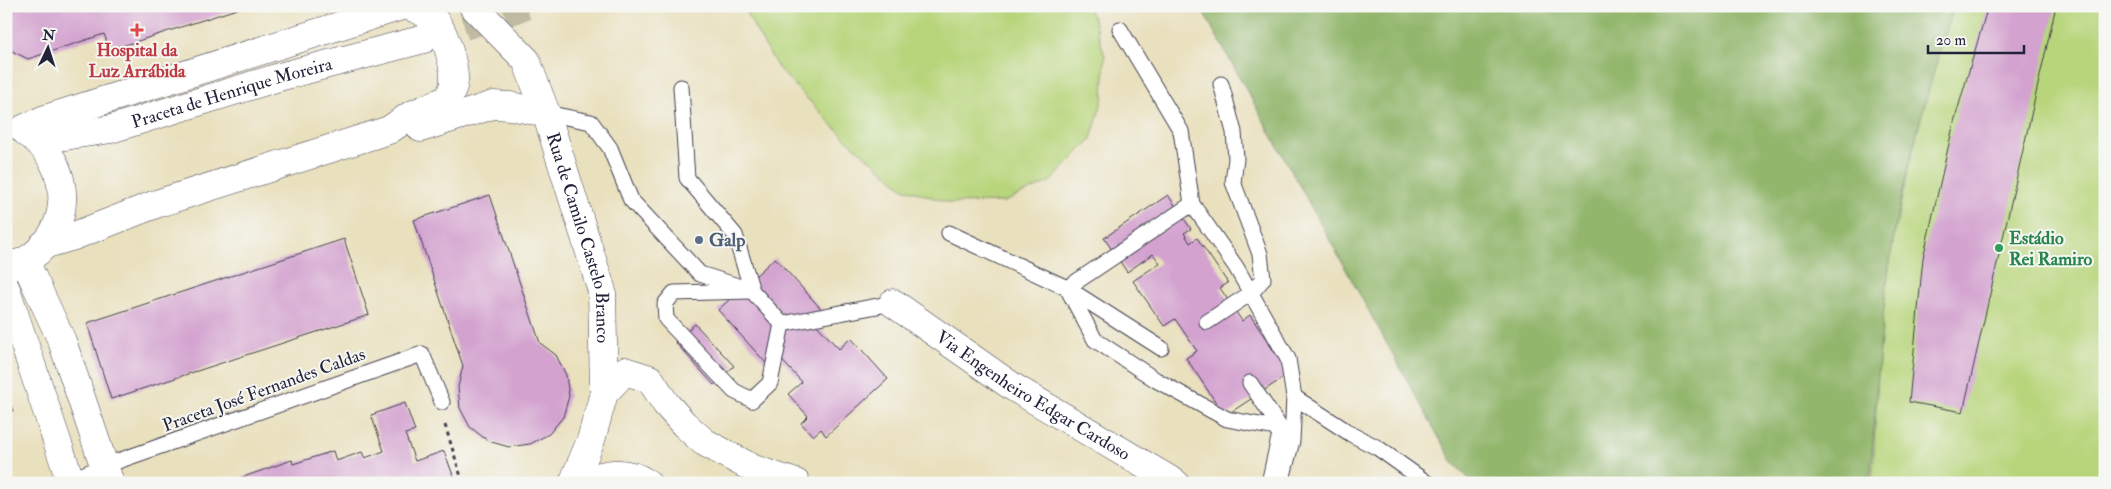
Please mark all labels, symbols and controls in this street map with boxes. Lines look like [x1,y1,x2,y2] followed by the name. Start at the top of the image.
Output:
[22,22,72,72] north arrow
[1928,22,2025,54] scale bar
[130,23,144,37] marker: Hospital da Luz Arrábida
[41,27,56,44] text: N
[1936,31,1966,50] text: 20 m
[89,39,186,83] place label: Hospital da Luz Arrábida
[129,52,335,133] street label: Praceta de Henrique Moreira
[541,129,615,343] street label: Rua de Camilo Castelo Branco
[2009,227,2093,271] place label: Estádio Rei Ramiro
[709,229,745,252] place label: Galp
[693,234,705,246] marker: Galp
[1993,242,2005,254] marker: Estádio Rei Ramiro
[932,325,1135,466] street label: Via Engenheiro Edgar Cardoso
[159,343,369,437] street label: Praceta José Fernandes Caldas

